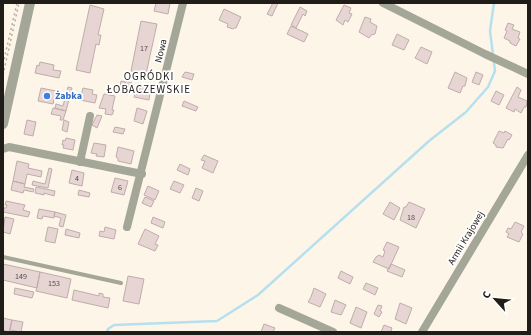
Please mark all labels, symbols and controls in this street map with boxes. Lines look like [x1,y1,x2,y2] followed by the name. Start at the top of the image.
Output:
[151,38,171,64] street label: Nowa
[140,43,148,54] house number: 17
[106,69,191,97] district label: OGRÓDKI ŁOBACZEWSKIE
[55,89,82,103] place label: Żabka
[42,91,52,101] marker: Żabka
[75,173,79,184] house number: 4
[118,182,122,193] house number: 6
[444,208,488,268] street label: Armii Krajowej
[407,212,415,223] house number: 18
[15,271,27,282] house number: 149
[48,278,60,289] house number: 153
[475,279,515,319] north arrow
[478,288,495,301] text: С

